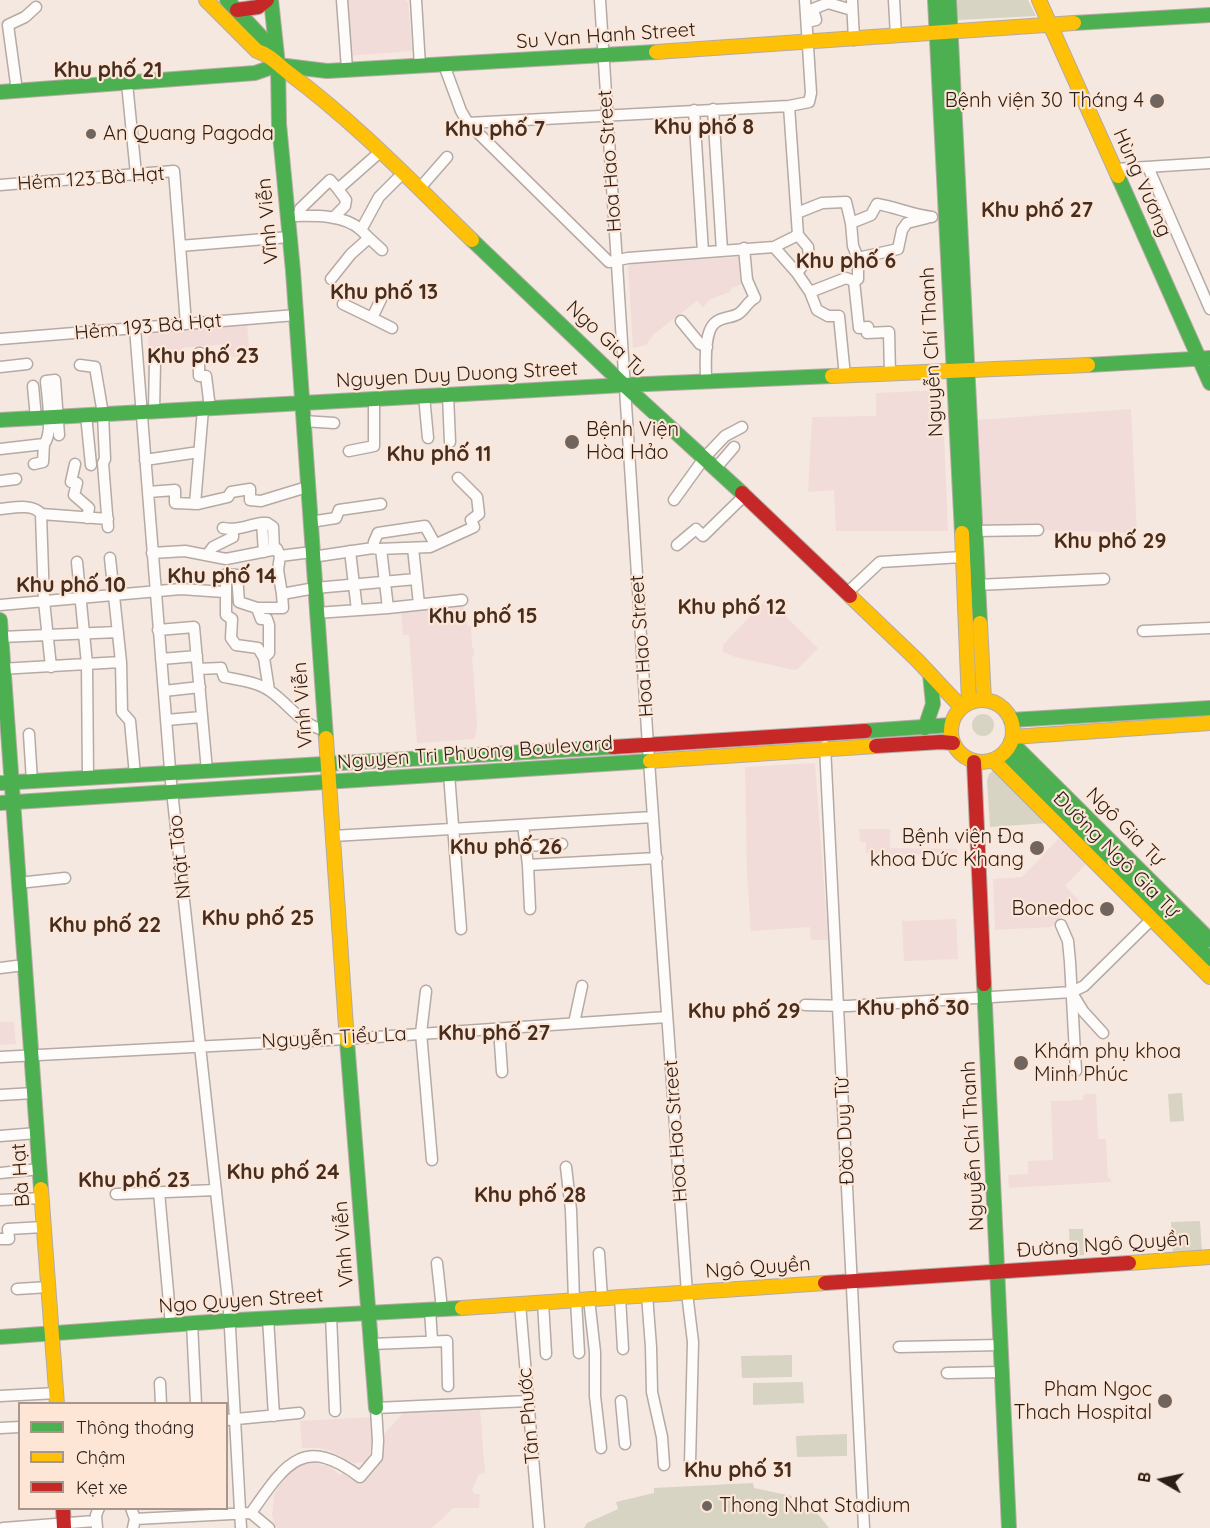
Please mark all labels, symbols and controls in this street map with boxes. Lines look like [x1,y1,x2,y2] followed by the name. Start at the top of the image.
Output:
[515,18,697,54] street label: Su Van Hanh Street
[54,58,162,84] district label: Khu phố 21
[593,89,627,233] street label: Hoa Hao Street
[945,89,1144,113] place label: Bệnh viện 30 Tháng 4
[1148,92,1166,110] marker: Bệnh viện 30 Tháng 4
[654,115,754,141] district label: Khu phố 8
[445,117,545,143] district label: Khu phố 7
[103,122,274,146] place label: An Quang Pagoda
[1107,125,1177,241] street label: Hùng Vương
[84,127,98,141] marker: An Quang Pagoda
[16,162,166,196] street label: Hẻm 123 Bà Hạt
[252,177,284,265] street label: Vĩnh Viễn
[981,198,1093,224] district label: Khu phố 27
[796,249,896,275] district label: Khu phố 6
[916,266,948,438] street label: Nguyễn Chí Thanh
[330,280,438,306] district label: Khu phố 13
[561,296,651,382] street label: Ngo Gia Tu
[73,309,223,345] street label: Hẻm 193 Bà Hạt
[147,344,259,370] district label: Khu phố 23
[335,357,579,393] street label: Nguyen Duy Duong Street
[586,418,679,465] place label: Bệnh Viện Hòa Hảo
[563,433,581,451] marker: Bệnh Viện Hòa Hảo
[386,442,492,468] district label: Khu phố 11
[1054,529,1166,555] district label: Khu phố 29
[167,564,277,590] district label: Khu phố 14
[16,573,126,599] district label: Khu phố 10
[625,574,659,718] street label: Hoa Hao Street
[678,595,786,621] district label: Khu phố 12
[428,604,538,630] district label: Khu phố 15
[288,661,318,749] street label: Vĩnh Viễn
[336,731,614,775] street label: Nguyen Tri Phuong Boulevard
[1081,783,1169,871] street label: Ngô Gia Tự
[1048,787,1184,923] street label: Đường Ngô Gia Tự
[164,814,196,900] street label: Nhật Tảo
[870,825,1024,872] place label: Bệnh viện Đa khoa Đức Khang
[450,835,562,861] district label: Khu phố 26
[1028,839,1046,857] marker: Bệnh viện Đa khoa Đức Khang
[1012,897,1094,921] place label: Bonedoc
[1098,900,1116,918] marker: Bonedoc
[202,906,314,932] district label: Khu phố 25
[49,913,161,939] district label: Khu phố 22
[857,996,969,1022] district label: Khu phố 30
[688,999,800,1025] district label: Khu phố 29
[438,1021,550,1047] district label: Khu phố 27
[261,1022,407,1054] street label: Nguyễn Tiểu La
[1034,1040,1181,1087] place label: Khám phụ khoa Minh Phúc
[1012,1054,1030,1072] marker: Khám phụ khoa Minh Phúc
[659,1059,693,1203] street label: Hoa Hao Street
[957,1060,989,1232] street label: Nguyễn Chí Thanh
[830,1077,860,1185] street label: Đào Duy Từ
[7,1142,35,1208] street label: Bà Hạt
[226,1160,340,1186] district label: Khu phố 24
[78,1168,190,1194] district label: Khu phố 23
[474,1183,586,1209] district label: Khu phố 28
[329,1200,359,1288] street label: Vĩnh Viễn
[1016,1227,1190,1263] street label: Đường Ngô Quyền
[705,1252,811,1284] street label: Ngô Quyền
[158,1283,324,1319] street label: Ngo Quyen Street
[513,1367,545,1465] street label: Tân Phước
[1014,1378,1152,1425] place label: Pham Ngoc Thach Hospital
[1156,1392,1174,1410] marker: Pham Ngoc Thach Hospital
[18,1402,228,1510] legend
[76,1416,194,1439] text: Thông thoáng
[76,1446,125,1469] text: Chậm
[1132,1450,1192,1510] north arrow
[684,1458,792,1484] district label: Khu phố 31
[1134,1470,1155,1484] text: B
[76,1476,128,1499] text: Kẹt xe
[719,1494,910,1518] place label: Thong Nhat Stadium
[700,1499,714,1513] marker: Thong Nhat Stadium

